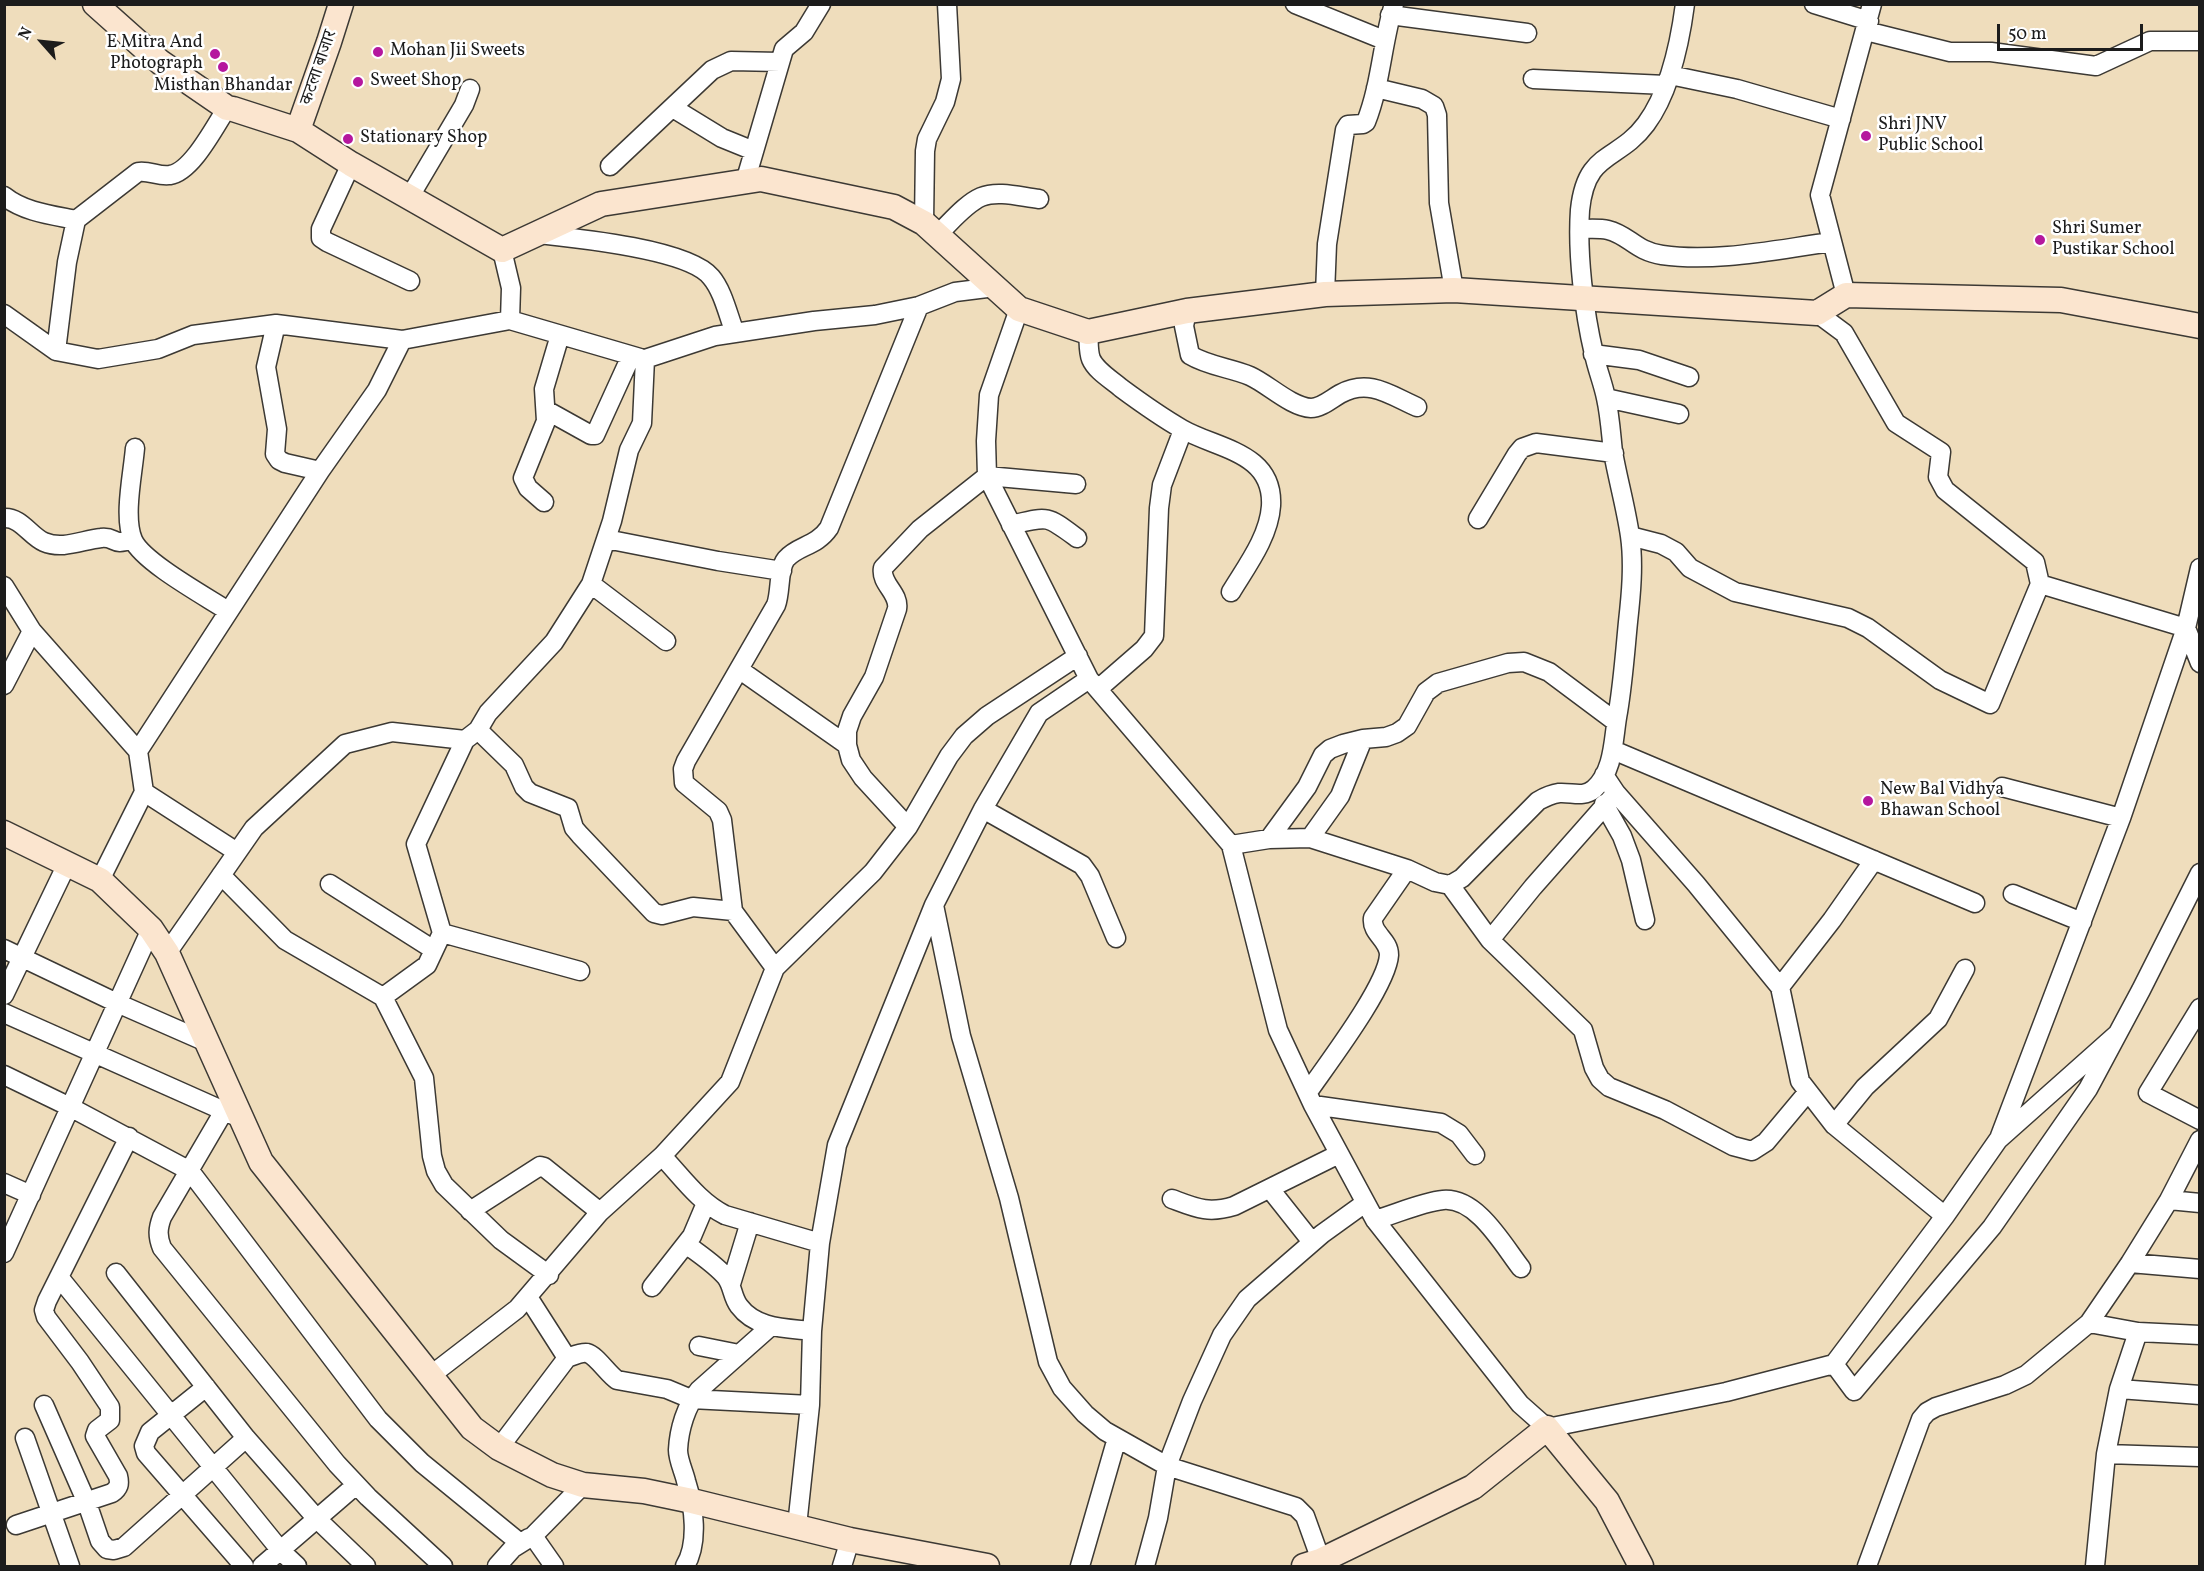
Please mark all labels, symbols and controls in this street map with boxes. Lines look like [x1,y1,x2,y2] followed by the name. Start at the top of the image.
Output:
[12,12,72,72] north arrow
[2000,12,2146,50] scale bar
[2008,22,2047,47] text: 50 m
[14,24,38,44] text: N
[297,28,343,108] street label: कटला बाजार
[106,33,203,76] place label: E Mitra And Photograph
[390,41,525,63] place label: Mohan Jii Sweets
[371,45,385,59] marker: Mohan Jii Sweets
[208,47,222,61] marker: E Mitra And Photograph
[216,60,230,74] marker: Misthan Bhandar
[370,71,461,93] place label: Sweet Shop
[351,75,365,89] marker: Sweet Shop
[154,76,292,98] place label: Misthan Bhandar
[1878,115,1983,158] place label: Shri JNV Public School
[360,128,487,150] place label: Stationary Shop
[1859,129,1873,143] marker: Shri JNV Public School
[341,132,355,146] marker: Stationary Shop
[2052,219,2175,262] place label: Shri Sumer Pustikar School
[2033,233,2047,247] marker: Shri Sumer Pustikar School
[1880,780,2004,822] place label: New Bal Vidhya Bhawan School
[1861,794,1875,808] marker: New Bal Vidhya Bhawan School

